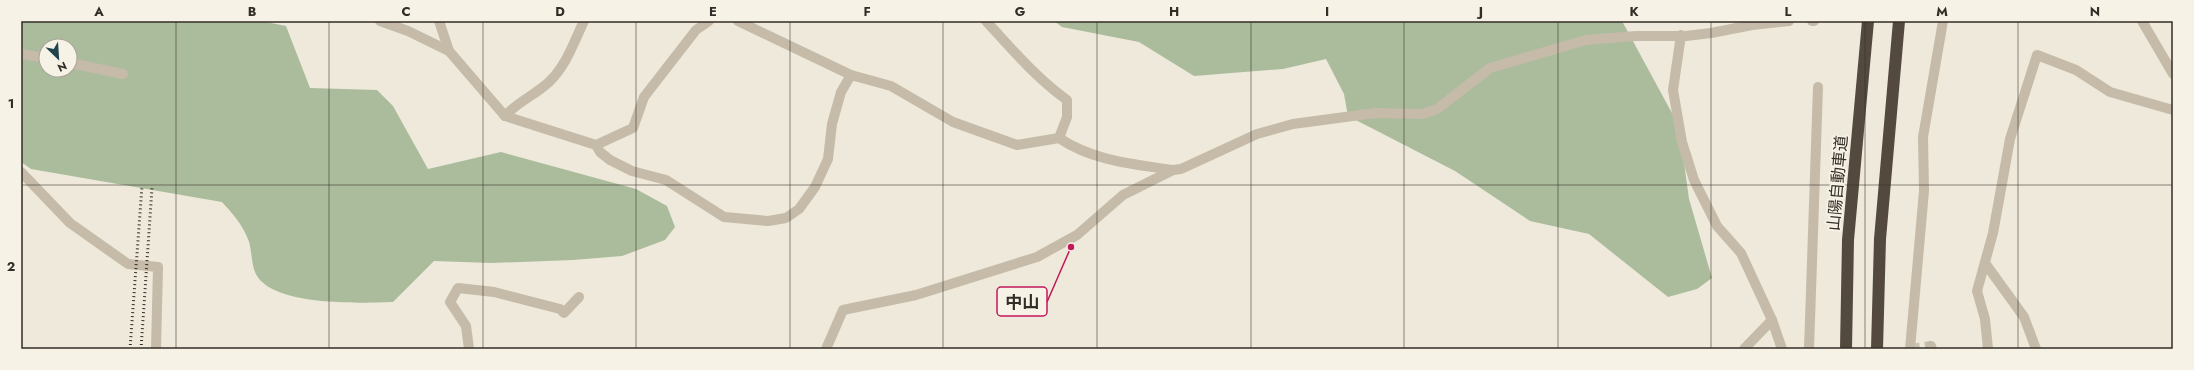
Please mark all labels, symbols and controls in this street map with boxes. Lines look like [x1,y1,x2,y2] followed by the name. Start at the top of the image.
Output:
[93,2,104,21] text: A
[248,2,257,21] text: B
[401,2,411,21] text: C
[555,2,565,21] text: D
[709,2,717,21] text: E
[863,2,871,21] text: F
[1015,2,1026,21] text: G
[1169,2,1179,21] text: H
[1325,2,1329,21] text: I
[1476,2,1483,21] text: J
[1629,2,1639,21] text: K
[1785,2,1792,21] text: L
[1936,2,1948,21] text: M
[2090,2,2100,21] text: N
[38,38,78,78] north arrow
[55,58,70,76] text: N
[8,94,14,113] text: 1
[1822,134,1853,232] street label: 山陽自動車道
[7,257,15,276] text: 2
[997,287,1047,316] callout: 中山
[1005,290,1039,314] text: 中山

